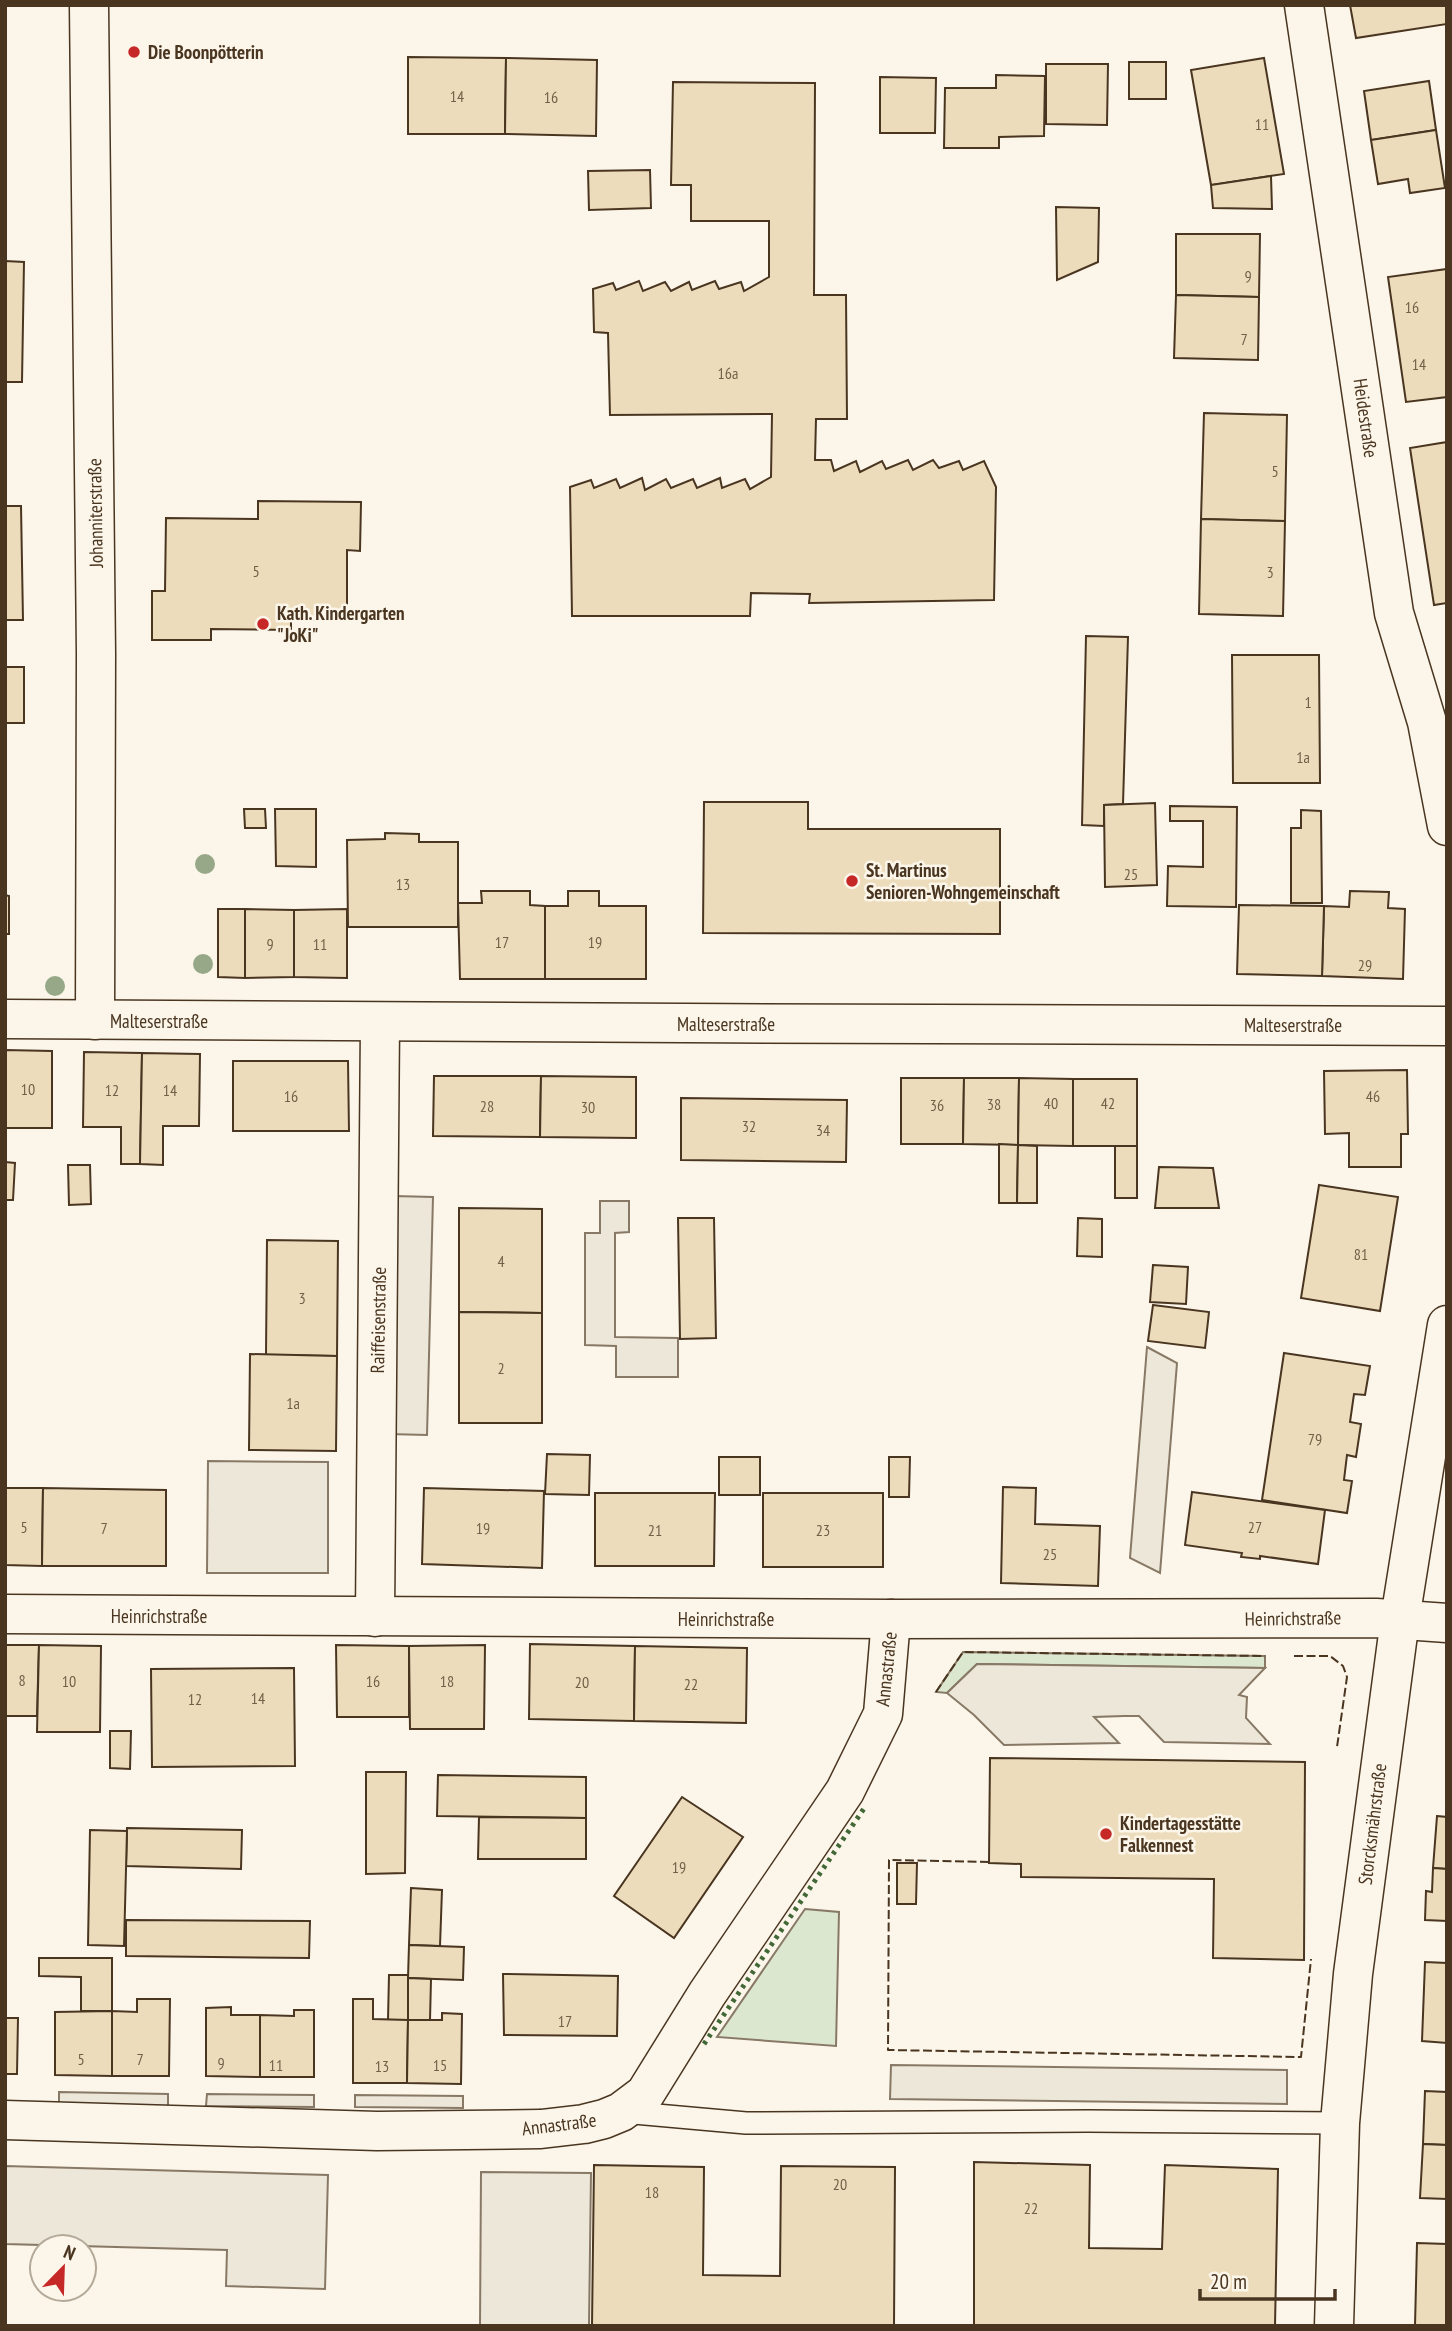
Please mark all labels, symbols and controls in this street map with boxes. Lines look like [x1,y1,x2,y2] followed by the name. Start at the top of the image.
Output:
[148,40,264,64] place label: Die Boonpötterin
[126,44,142,60] marker: Die Boonpötterin
[450,86,464,106] house number: 14
[544,87,558,107] house number: 16
[1255,114,1269,134] house number: 11
[1244,266,1252,286] house number: 9
[1405,297,1419,317] house number: 16
[1240,329,1248,349] house number: 7
[1412,354,1426,374] house number: 14
[718,363,738,383] house number: 16a
[1349,377,1383,459] street label: Heidestraße
[82,458,108,569] street label: Johanniterstraße
[1271,461,1279,481] house number: 5
[252,561,260,581] house number: 5
[1266,562,1274,582] house number: 3
[277,601,405,647] place label: Kath. Kindergarten "JoKi"
[255,616,271,632] marker: Kath. Kindergarten "JoKi"
[1304,692,1312,712] house number: 1
[1296,747,1310,767] house number: 1a
[866,858,1060,904] place label: St. Martinus Senioren-Wohngemeinschaft
[1124,864,1138,884] house number: 25
[844,873,860,889] marker: St. Martinus Senioren-Wohngemeinschaft
[396,874,410,894] house number: 13
[495,932,509,952] house number: 17
[588,932,602,952] house number: 19
[266,934,274,954] house number: 9
[313,934,327,954] house number: 11
[1358,955,1372,975] house number: 29
[110,1009,208,1033] street label: Malteserstraße
[677,1012,775,1036] street label: Malteserstraße
[1244,1013,1342,1037] street label: Malteserstraße
[21,1079,35,1099] house number: 10
[105,1080,119,1100] house number: 12
[163,1080,177,1100] house number: 14
[284,1086,298,1106] house number: 16
[1366,1086,1380,1106] house number: 46
[1044,1093,1058,1113] house number: 40
[1101,1093,1115,1113] house number: 42
[987,1094,1001,1114] house number: 38
[930,1095,944,1115] house number: 36
[480,1096,494,1116] house number: 28
[581,1097,595,1117] house number: 30
[742,1116,756,1136] house number: 32
[816,1120,830,1140] house number: 34
[1354,1244,1368,1264] house number: 81
[497,1251,505,1271] house number: 4
[365,1266,391,1374] street label: Raiffeisenstraße
[298,1288,306,1308] house number: 3
[497,1358,505,1378] house number: 2
[286,1393,300,1413] house number: 1a
[1308,1429,1322,1449] house number: 79
[20,1517,28,1537] house number: 5
[1248,1517,1262,1537] house number: 27
[100,1518,108,1538] house number: 7
[476,1518,490,1538] house number: 19
[648,1520,662,1540] house number: 21
[816,1520,830,1540] house number: 23
[1043,1544,1057,1564] house number: 25
[111,1604,207,1628] street label: Heinrichstraße
[1245,1605,1342,1631] street label: Heinrichstraße
[678,1607,774,1631] street label: Heinrichstraße
[870,1630,902,1707] street label: Annastraße
[18,1670,26,1690] house number: 8
[62,1671,76,1691] house number: 10
[366,1671,380,1691] house number: 16
[440,1671,454,1691] house number: 18
[575,1672,589,1692] house number: 20
[684,1674,698,1694] house number: 22
[251,1688,265,1708] house number: 14
[188,1689,202,1709] house number: 12
[1353,1762,1391,1886] street label: Storcksmährstraße
[1120,1811,1241,1857] place label: Kindertagesstätte Falkennest
[1098,1826,1114,1842] marker: Kindertagesstätte Falkennest
[672,1857,686,1877] house number: 19
[558,2011,572,2031] house number: 17
[77,2049,85,2069] house number: 5
[136,2049,144,2069] house number: 7
[217,2053,225,2073] house number: 9
[269,2055,283,2075] house number: 11
[433,2055,447,2075] house number: 15
[375,2056,389,2076] house number: 13
[520,2108,598,2140] street label: Annastraße
[833,2174,847,2194] house number: 20
[645,2182,659,2202] house number: 18
[1024,2198,1038,2218] house number: 22
[28,2233,98,2303] north arrow
[60,2239,79,2265] text: N
[1200,2258,1335,2302] scale bar
[1210,2268,1247,2295] text: 20 m

